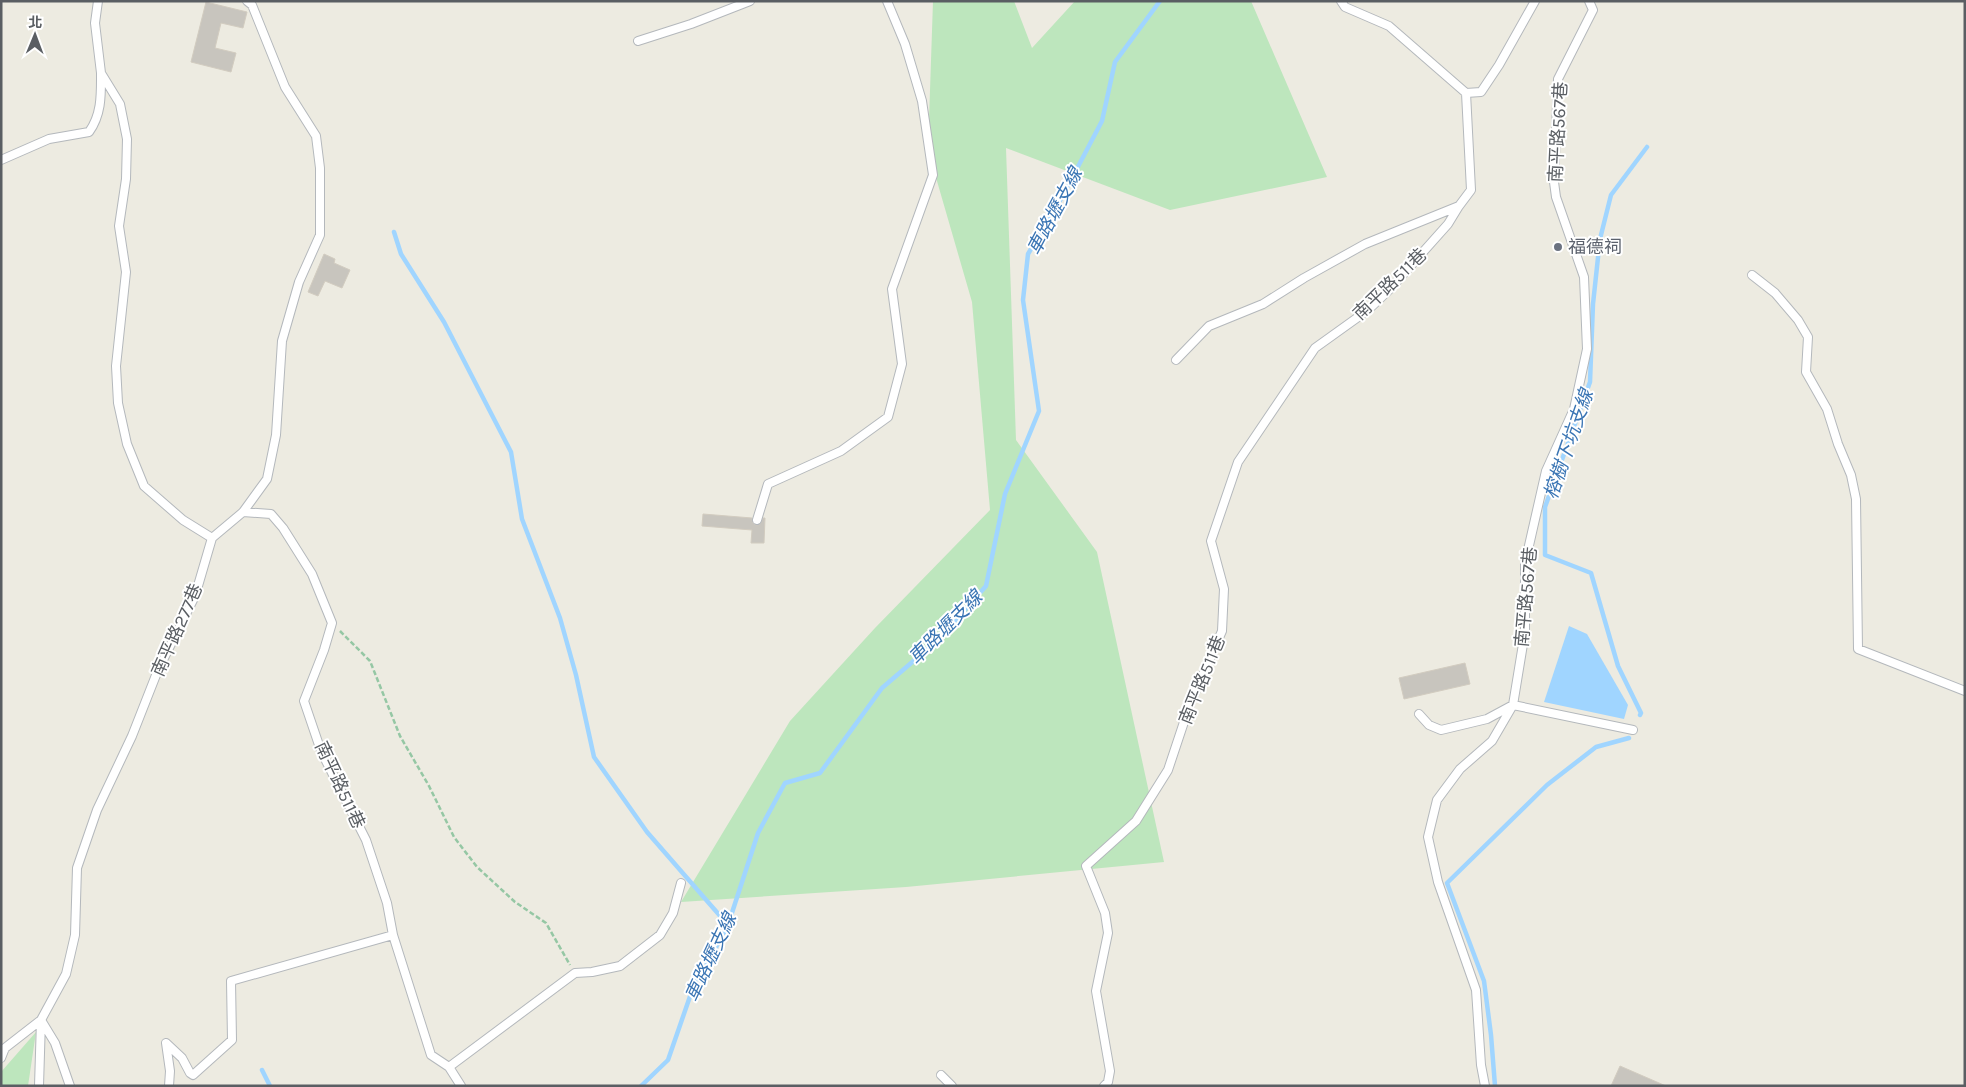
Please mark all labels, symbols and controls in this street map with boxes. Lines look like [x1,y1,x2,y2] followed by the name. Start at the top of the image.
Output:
[10,10,60,60] north arrow
[28,14,42,31] text: 北
[1544,81,1572,183] street label: 南平路567巷
[1023,163,1088,259] water label: 車路壢支線
[1568,236,1622,258] place label: 福德祠
[1552,241,1564,253] marker: 福德祠
[1349,243,1431,325] street label: 南平路511巷
[1540,385,1599,502] water label: 榕樹下坑支線
[1511,546,1541,648] street label: 南平路567巷
[147,580,207,680] street label: 南平路277巷
[904,585,988,669] water label: 車路壢支線
[1174,632,1230,728] street label: 南平路511巷
[310,738,370,832] street label: 南平路511巷
[681,908,742,1005] water label: 車路壢支線

